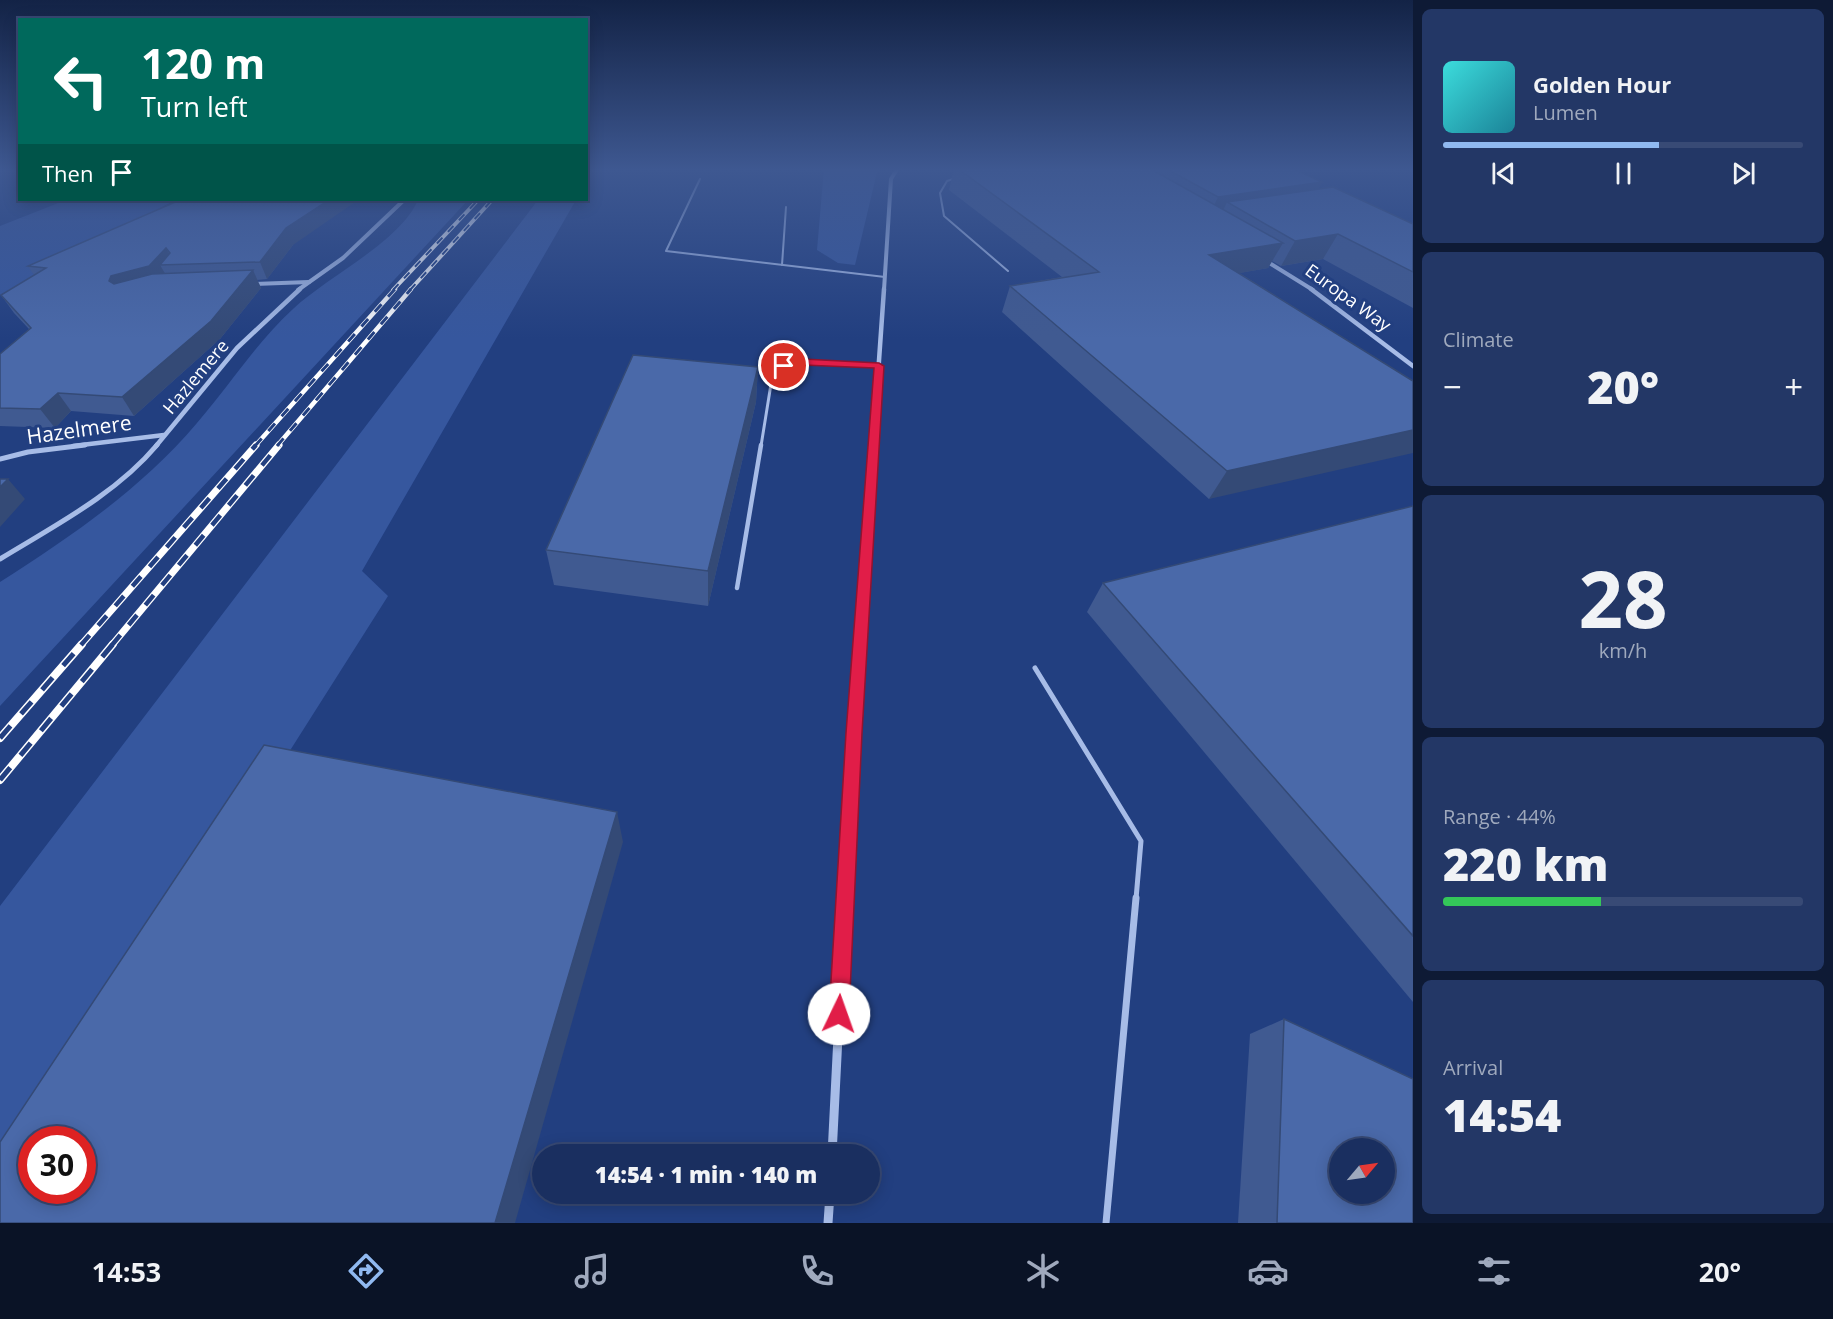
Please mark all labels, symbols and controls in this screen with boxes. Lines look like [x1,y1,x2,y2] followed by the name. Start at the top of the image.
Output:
[141,34,265,91] text: 120 m
[42,42,120,120] icon: left
[1533,69,1671,99] text: Golden Hour
[141,88,248,125] text: Turn left
[1533,99,1598,126] text: Lumen
[105,156,138,189] icon: arrive
[1487,157,1520,190] icon: previous
[1607,157,1640,190] icon: pause
[1727,157,1760,190] icon: next
[42,158,93,188] text: Then
[1301,258,1397,337] street label: Europa Way
[1443,326,1514,353] text: Climate
[157,334,234,419] street label: Hazlemere
[758,340,809,391] pin
[767,349,800,382] icon: arrive
[1587,356,1659,417] text: 20°
[1443,364,1462,409] text: −
[1784,364,1803,409] text: +
[25,408,133,450] street label: Hazelmere
[1578,545,1668,651] text: 28
[1599,637,1647,664] text: km/h
[1443,803,1556,830] text: Range · 44%
[1443,833,1608,894] text: 220 km
[807,982,871,1046] position arrow
[1443,1054,1503,1081] text: Arrival
[1443,1084,1561,1145] text: 14:54
[18,1126,96,1204] speed limit sign: 30
[1329,1138,1395,1204] north arrow
[1329,1138,1395,1204] map controls
[595,1159,817,1189] text: 14:54 · 1 min · 140 m
[345,1250,387,1292] icon: directions
[571,1250,613,1292] icon: music
[796,1250,838,1292] icon: phone
[1022,1250,1064,1292] icon: climate
[1247,1250,1289,1292] icon: car
[1473,1250,1515,1292] icon: filters
[92,1253,161,1290] text: 14:53
[1699,1253,1741,1290] text: 20°

